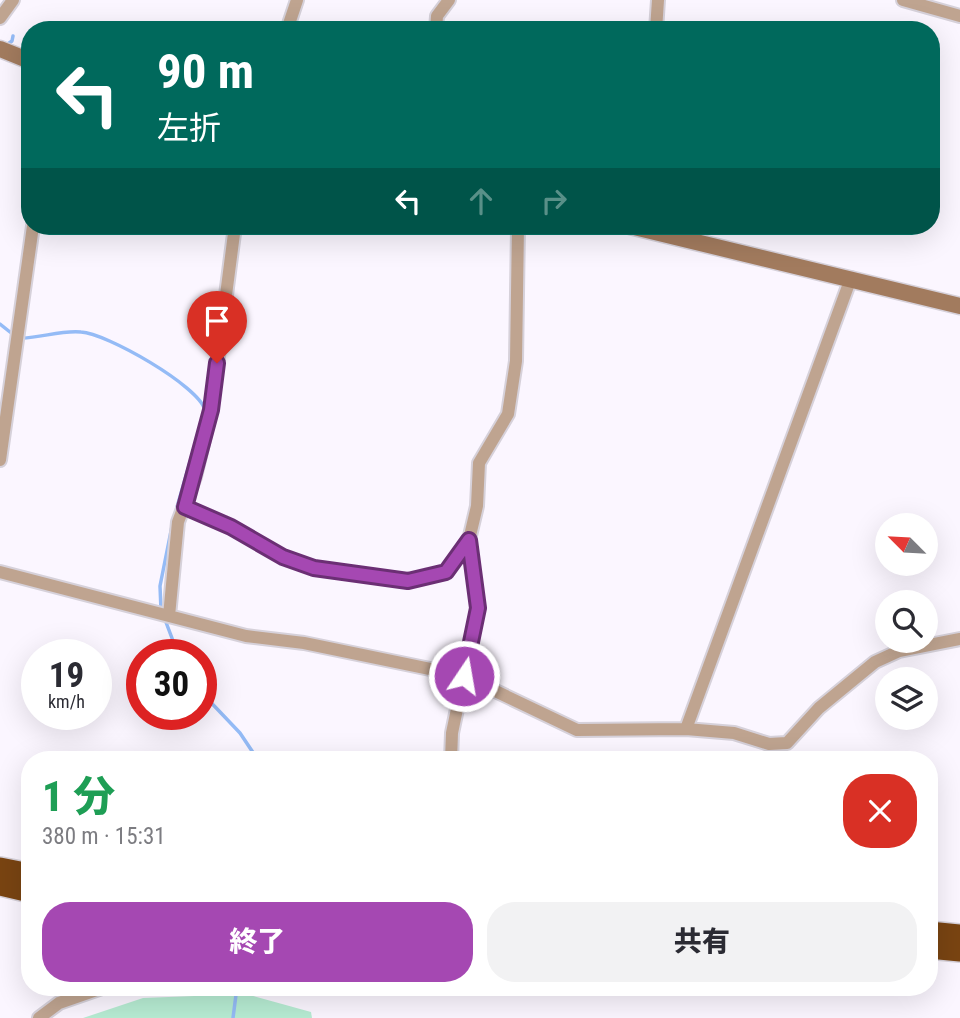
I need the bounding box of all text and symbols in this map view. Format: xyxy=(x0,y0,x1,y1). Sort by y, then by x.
text: 90 m xyxy=(157,43,254,100)
icon: left xyxy=(42,49,133,140)
text: 左折 xyxy=(157,109,221,147)
icon: left xyxy=(389,182,427,220)
icon: ahead xyxy=(462,182,500,220)
icon: right xyxy=(535,182,573,220)
pin xyxy=(187,291,247,363)
icon: arrive xyxy=(198,302,236,340)
north arrow xyxy=(875,513,938,576)
map controls xyxy=(875,513,938,730)
button: search xyxy=(875,590,938,653)
speed limit sign: 30 xyxy=(126,639,217,730)
position arrow xyxy=(427,639,501,713)
text: 19 xyxy=(49,655,84,696)
button: layers xyxy=(875,667,938,730)
text: km/h xyxy=(48,691,85,712)
text: 1 分 xyxy=(42,772,115,821)
button: close xyxy=(843,774,917,848)
text: 380 m · 15:31 xyxy=(42,823,166,850)
button: 終了 xyxy=(42,902,473,982)
button: 共有 xyxy=(487,902,917,982)

